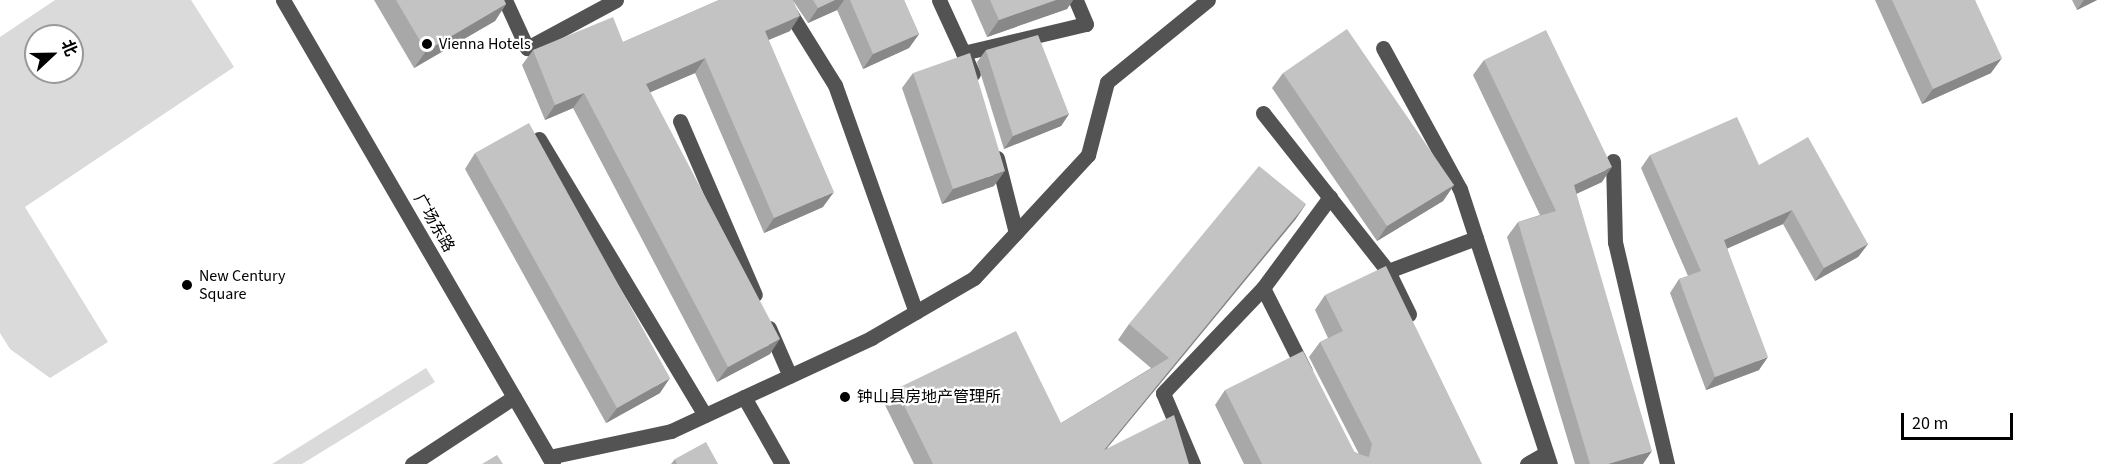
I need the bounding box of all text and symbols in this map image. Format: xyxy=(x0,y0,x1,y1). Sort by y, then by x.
north arrow xyxy=(24,24,84,84)
place label: Vienna Hotels xyxy=(439,34,531,54)
text: 北 xyxy=(56,36,82,60)
marker: Vienna Hotels xyxy=(420,37,434,51)
street label: 广场东路 xyxy=(410,190,458,256)
place label: New Century Square xyxy=(199,266,285,304)
marker: New Century Square xyxy=(180,278,194,292)
place label: 钟山县房地产管理所 xyxy=(857,387,1001,407)
marker: 钟山县房地产管理所 xyxy=(838,390,852,404)
scale bar xyxy=(1904,401,2016,439)
text: 20 m xyxy=(1912,411,1948,436)

